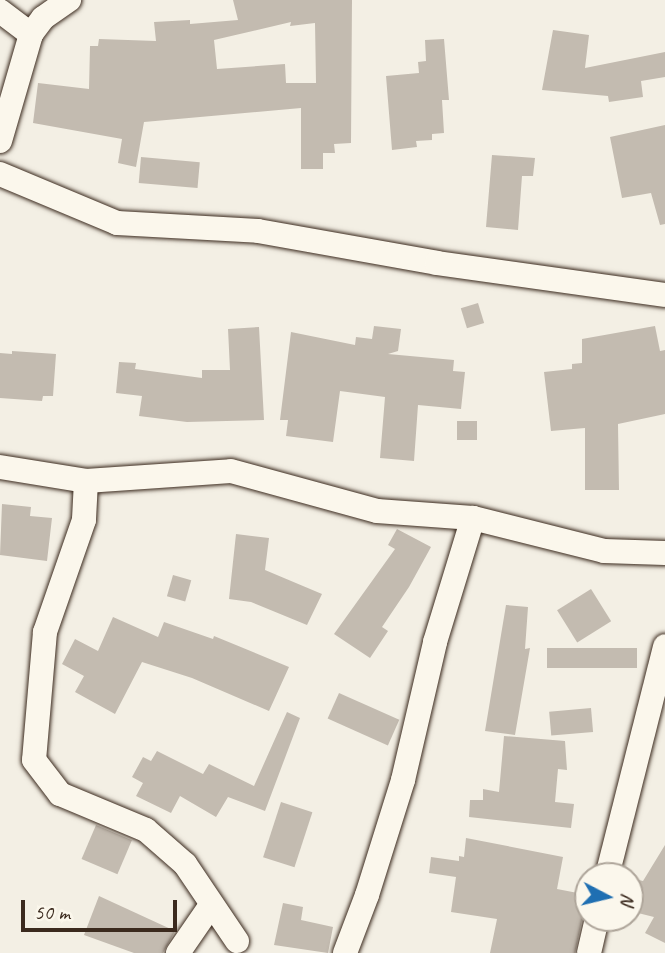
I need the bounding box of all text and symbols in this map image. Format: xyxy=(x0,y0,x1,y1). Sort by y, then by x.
north arrow xyxy=(574,862,644,932)
scale bar xyxy=(24,886,180,930)
text: N xyxy=(615,892,640,907)
text: 50 m xyxy=(34,899,70,925)

